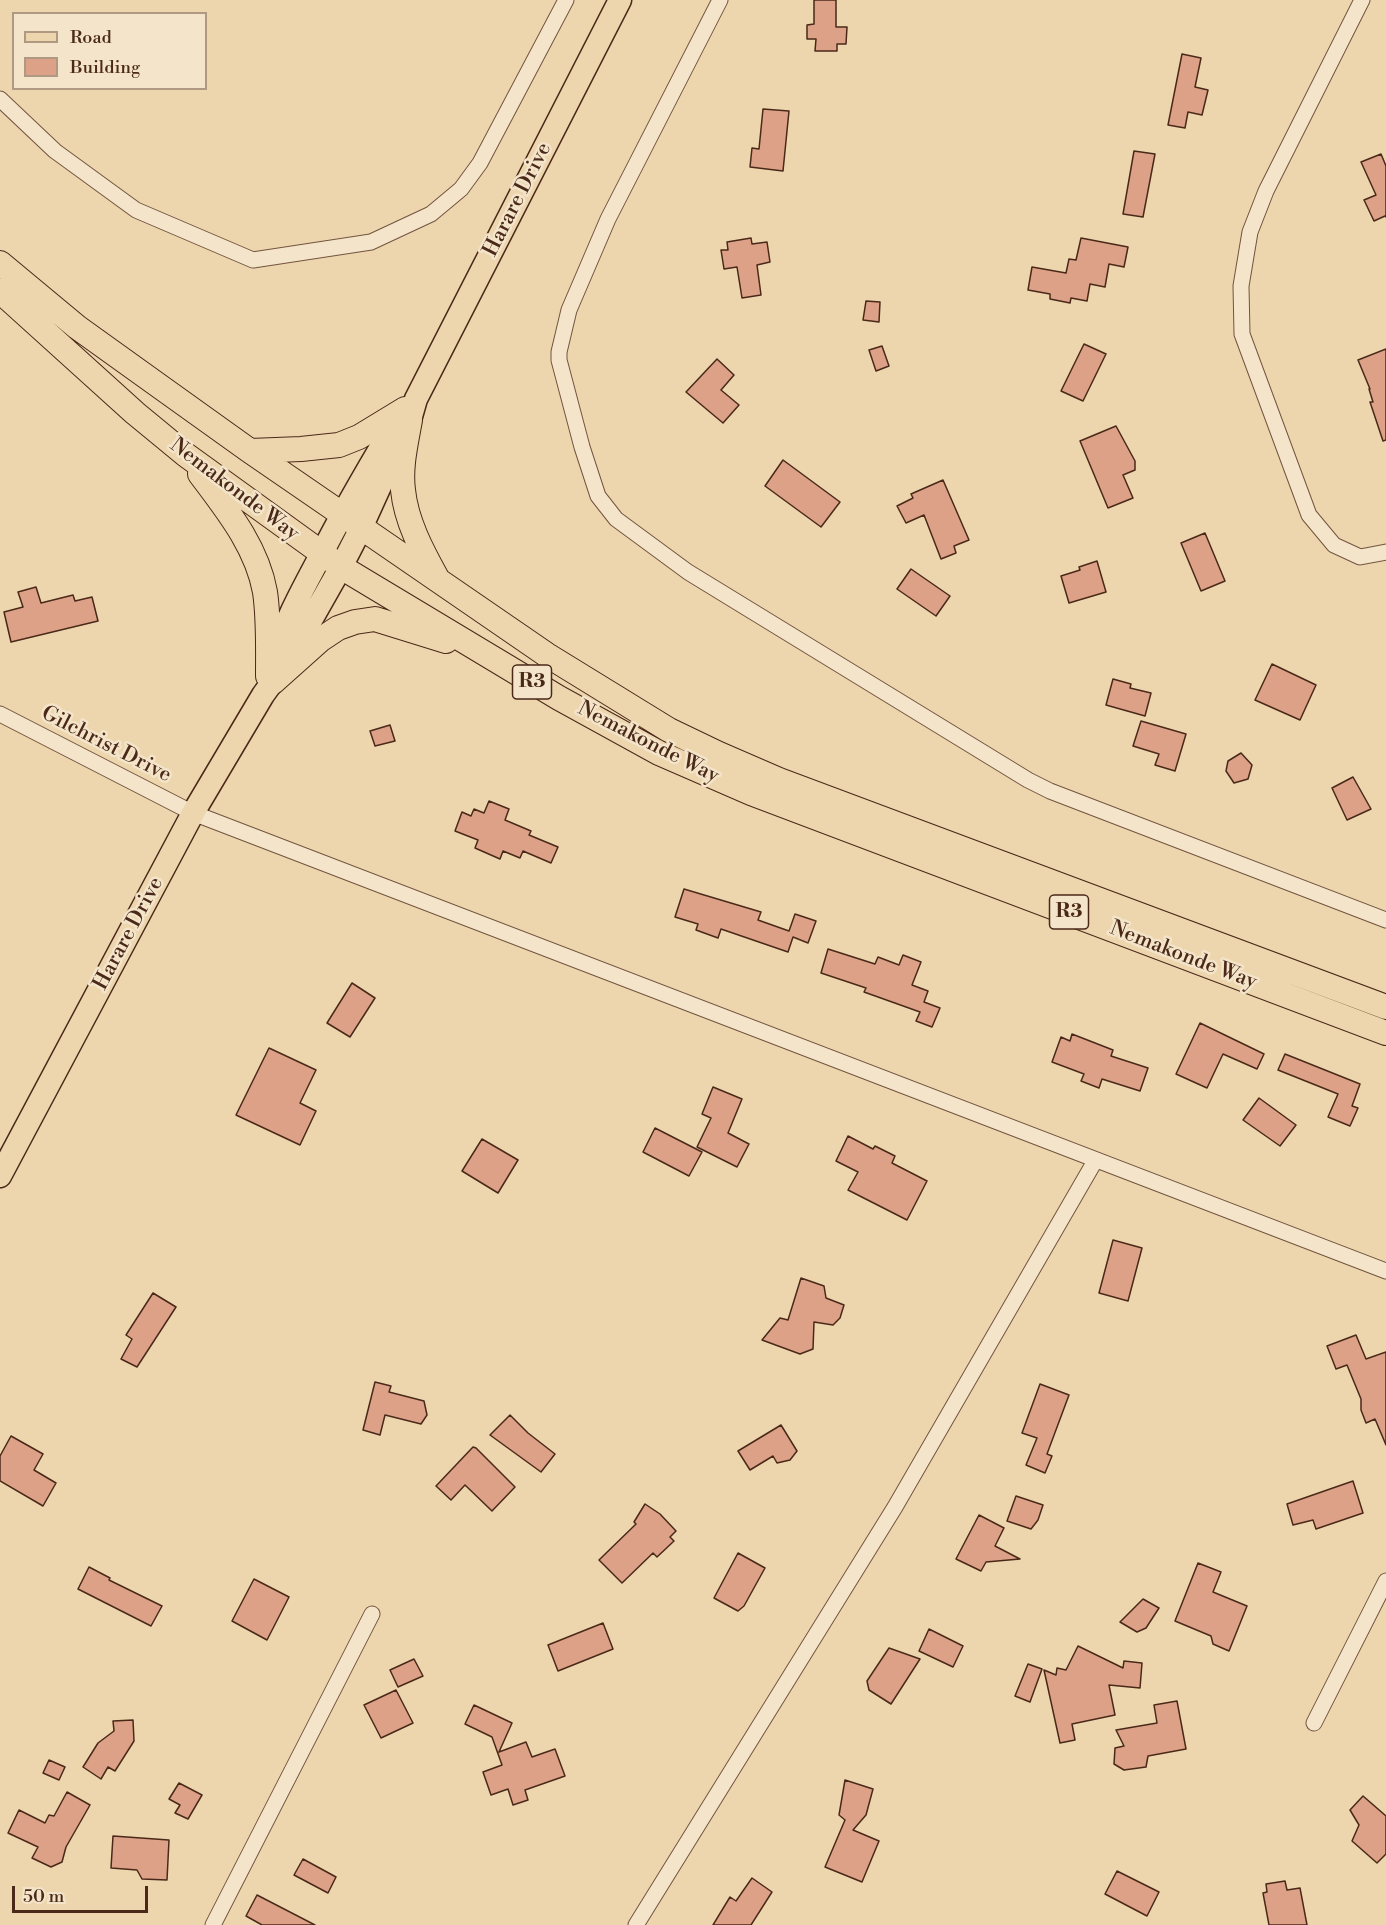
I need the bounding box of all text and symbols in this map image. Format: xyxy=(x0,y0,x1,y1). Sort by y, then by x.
legend xyxy=(12,12,207,90)
text: Road xyxy=(70,26,112,49)
text: Building xyxy=(70,56,140,79)
street label: Harare Drive xyxy=(479,139,557,261)
street label: Nemakonde Way xyxy=(164,433,304,547)
road number: R3 xyxy=(512,665,552,699)
street label: Nemakonde Way xyxy=(573,697,723,789)
street label: Gilchrist Drive xyxy=(37,701,175,789)
street label: Harare Drive xyxy=(89,873,169,995)
road number: R3 xyxy=(1050,895,1088,929)
street label: Nemakonde Way xyxy=(1106,916,1260,996)
scale bar xyxy=(15,1874,152,1912)
text: 50 m xyxy=(23,1885,64,1908)

